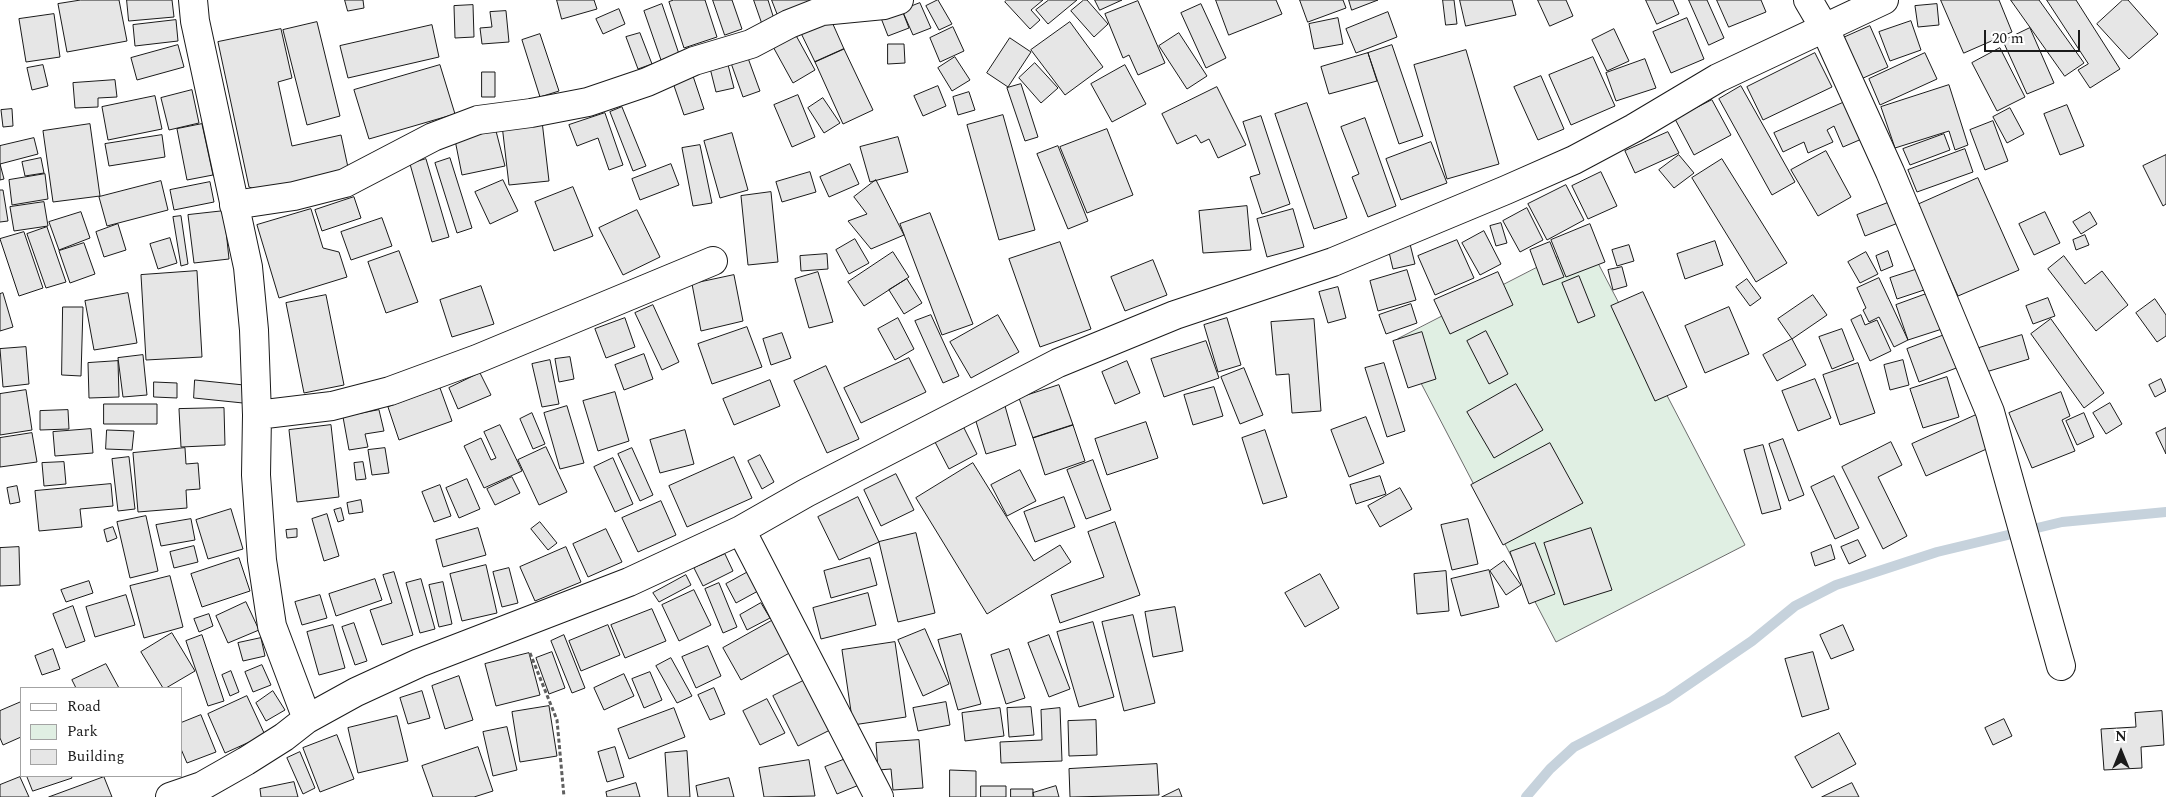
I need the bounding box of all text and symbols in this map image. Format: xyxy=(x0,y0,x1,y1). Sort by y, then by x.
scale bar xyxy=(1986,20,2082,52)
text: 20 m xyxy=(1992,27,2024,50)
legend xyxy=(20,687,182,777)
text: Road xyxy=(67,695,101,718)
text: Park xyxy=(67,720,98,743)
text: N xyxy=(2115,726,2127,747)
north arrow xyxy=(2096,727,2146,777)
text: Building xyxy=(67,745,124,768)

